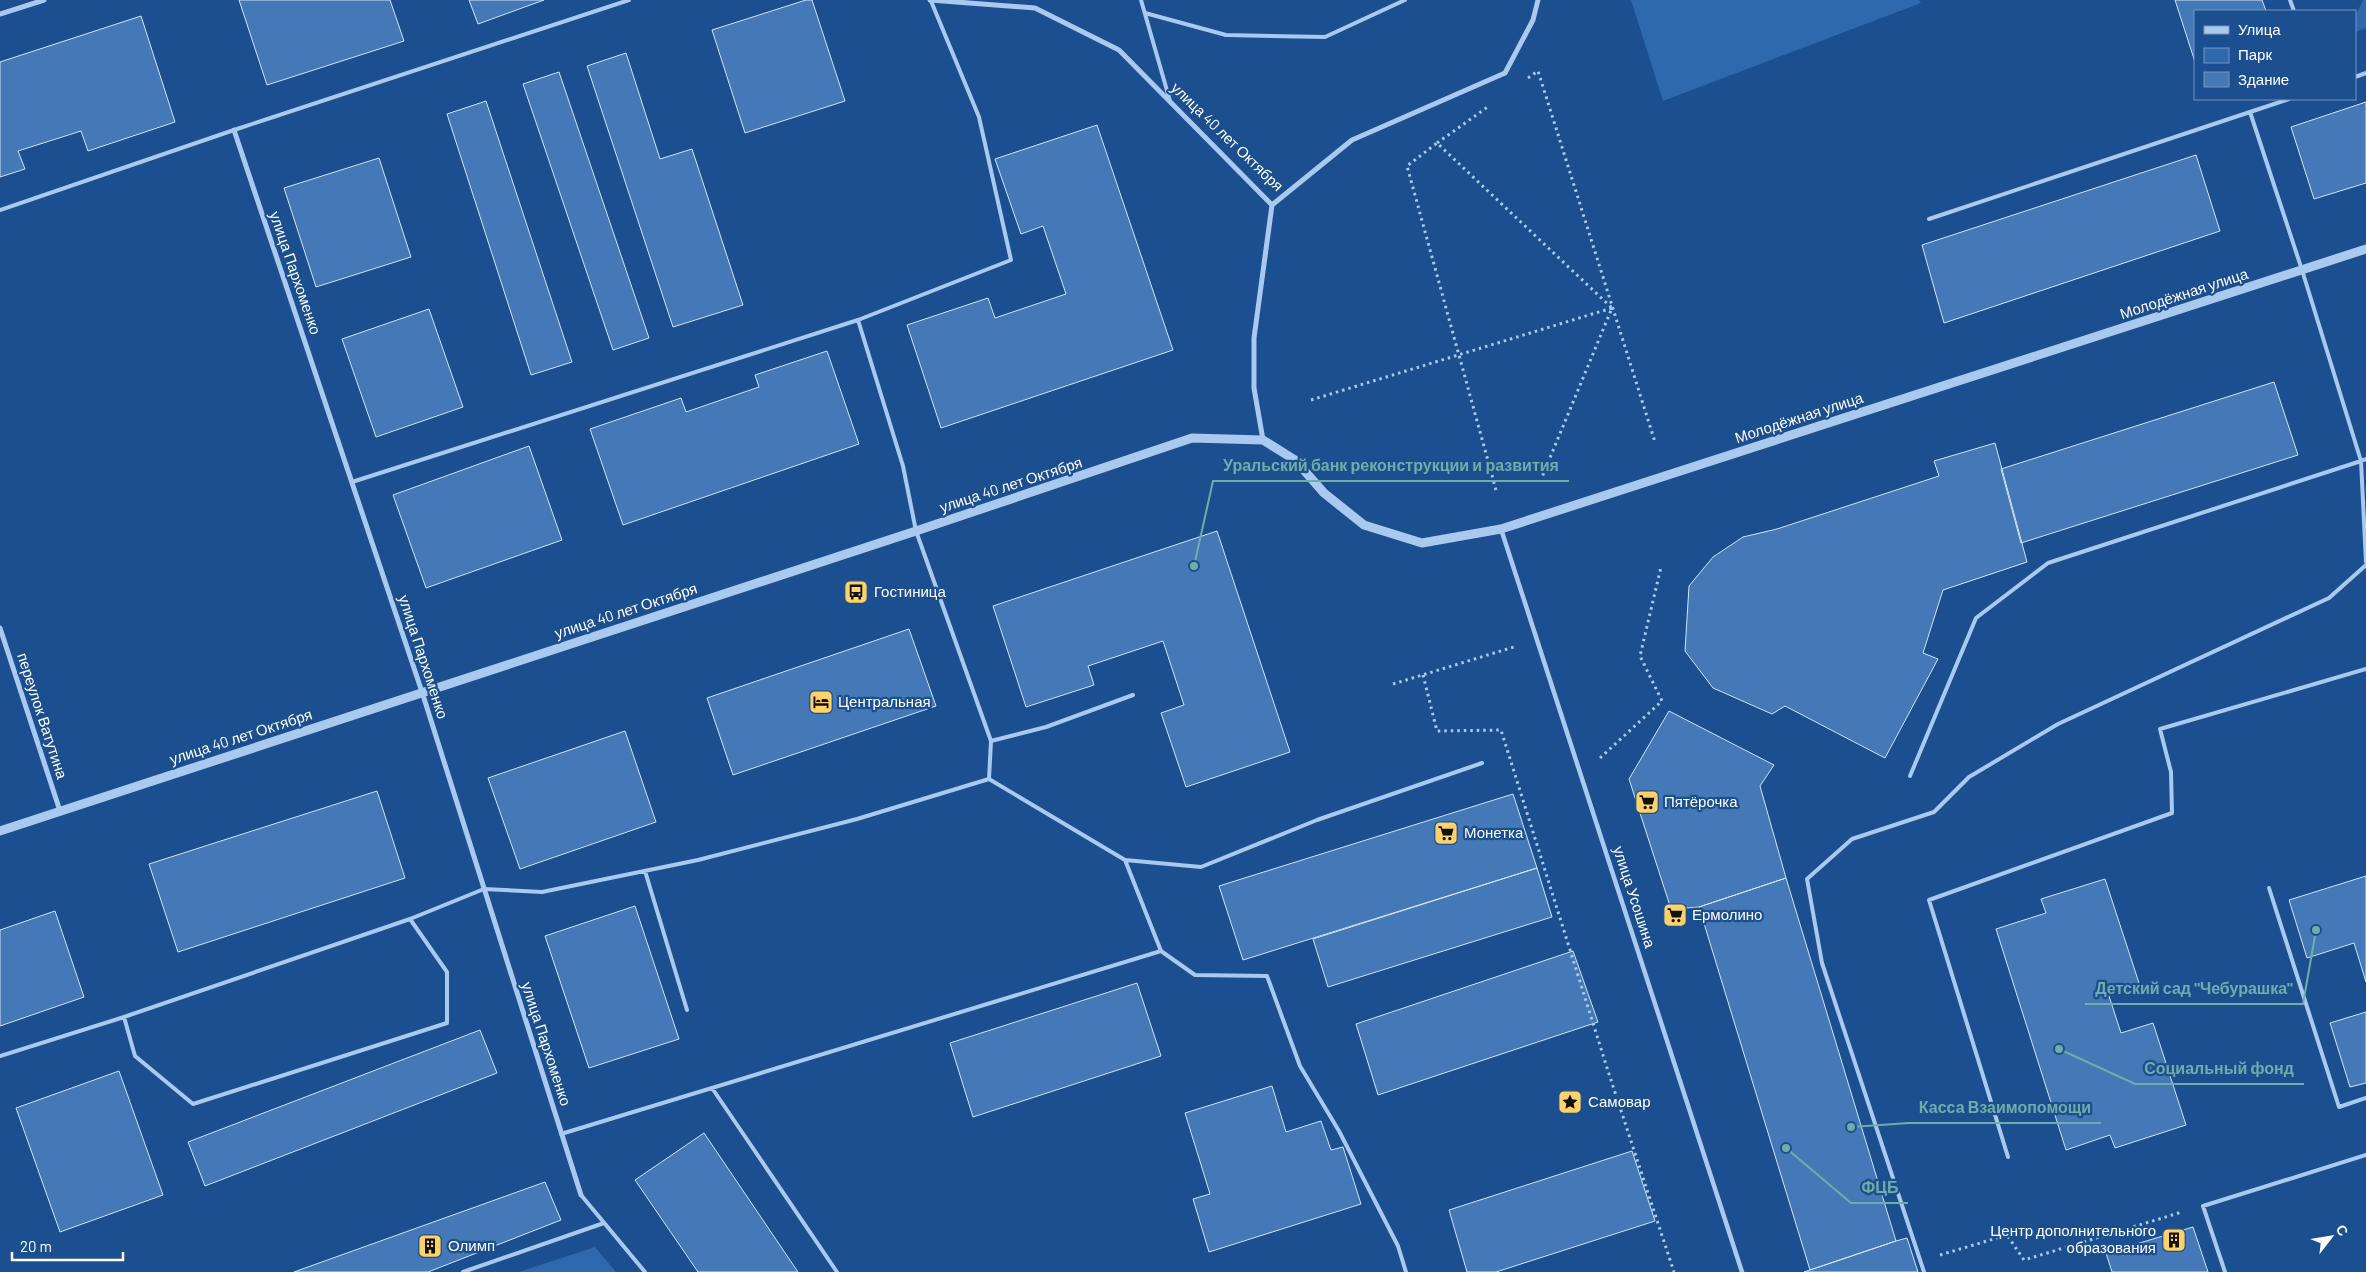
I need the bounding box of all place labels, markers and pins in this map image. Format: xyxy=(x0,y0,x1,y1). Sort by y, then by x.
callout: Уральский банк реконструкции и развития xyxy=(1213,450,1569,481)
bus stop icon: Гостиница xyxy=(843,579,869,605)
place label: Гостиница xyxy=(874,582,946,600)
hotel icon: Центральная xyxy=(808,689,834,715)
place label: Центральная xyxy=(838,692,931,710)
supermarket icon: Пятёрочка xyxy=(1634,789,1660,815)
place label: Пятёрочка xyxy=(1664,792,1738,810)
supermarket icon: Монетка xyxy=(1433,820,1459,846)
place label: Монетка xyxy=(1464,823,1524,841)
supermarket icon: Ермолино xyxy=(1662,902,1688,928)
place label: Ермолино xyxy=(1692,905,1762,923)
callout: Детский сад "Чебурашка" xyxy=(2085,973,2303,1004)
callout: Социальный фонд xyxy=(2135,1053,2304,1084)
place icon: Самовар xyxy=(1557,1089,1583,1115)
place label: Самовар xyxy=(1588,1092,1650,1110)
callout: Касса Взаимопомощи xyxy=(1909,1092,2101,1123)
callout: ФЦБ xyxy=(1851,1172,1908,1203)
place label: Центр дополнительного образования xyxy=(1990,1221,2156,1256)
building icon: Центр дополнительного образования xyxy=(2161,1227,2187,1253)
building icon: Олимп xyxy=(417,1233,443,1259)
place label: Олимп xyxy=(448,1236,495,1254)

